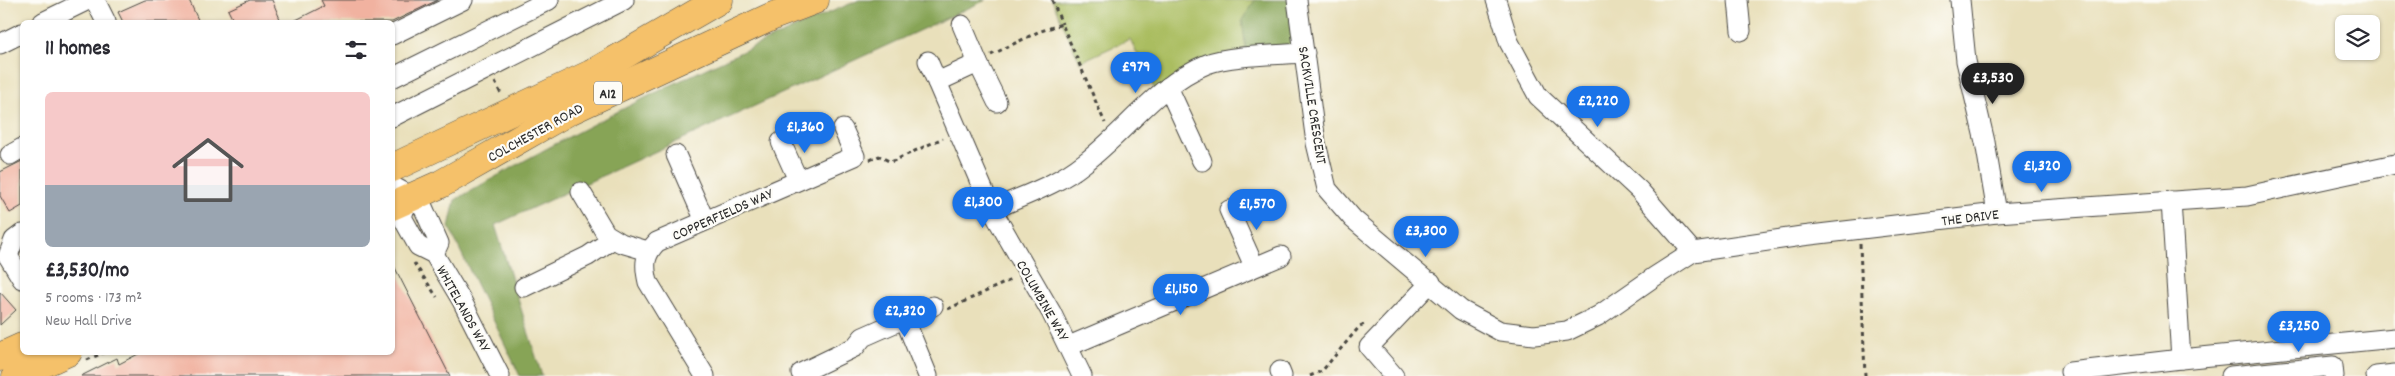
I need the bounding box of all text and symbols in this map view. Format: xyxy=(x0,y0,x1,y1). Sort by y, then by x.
map controls xyxy=(2335,15,2380,60)
button: layers xyxy=(2335,15,2380,60)
text: 11 homes xyxy=(45,35,110,65)
icon: filters xyxy=(342,36,370,64)
street label: SACKVILLE CRESCENT xyxy=(1291,45,1331,166)
pin: £979 xyxy=(1106,52,1166,94)
text: £979 xyxy=(1122,56,1150,79)
pin: £3,530 xyxy=(1952,62,2034,105)
text: £3,530 xyxy=(1972,67,2014,90)
road number: A12 xyxy=(594,82,622,105)
pin: £2,220 xyxy=(1557,86,1639,128)
text: £2,220 xyxy=(1578,90,1618,113)
street label: COLCHESTER ROAD xyxy=(484,98,588,169)
pin: £1,360 xyxy=(764,112,846,154)
text: £1,360 xyxy=(786,116,824,139)
icon: home xyxy=(163,125,253,215)
pin: £1,320 xyxy=(2001,150,2083,193)
text: £1,320 xyxy=(2023,155,2061,178)
street label: COPPERFIELDS WAY xyxy=(669,184,777,248)
pin: £1,300 xyxy=(942,186,1024,229)
pin: £1,570 xyxy=(1216,188,1298,231)
text: £1,300 xyxy=(963,191,1003,214)
text: £1,570 xyxy=(1239,193,1275,216)
street label: THE DRIVE xyxy=(1940,205,2000,233)
pin: £3,300 xyxy=(1385,216,1467,258)
text: £3,300 xyxy=(1405,220,1447,243)
text: £3,530/mo xyxy=(45,257,129,287)
street label: COLUMBINE WAY xyxy=(1009,257,1074,346)
street label: WHITELANDS WAY xyxy=(429,262,495,357)
pin: £1,150 xyxy=(1140,274,1222,316)
text: £1,150 xyxy=(1164,278,1198,301)
text: 5 rooms · 173 m² xyxy=(45,287,142,310)
pin: £2,320 xyxy=(864,296,946,338)
text: £2,320 xyxy=(885,300,925,323)
text: New Hall Drive xyxy=(45,310,132,333)
pin: £3,250 xyxy=(2258,310,2340,353)
text: £3,250 xyxy=(2278,315,2320,338)

